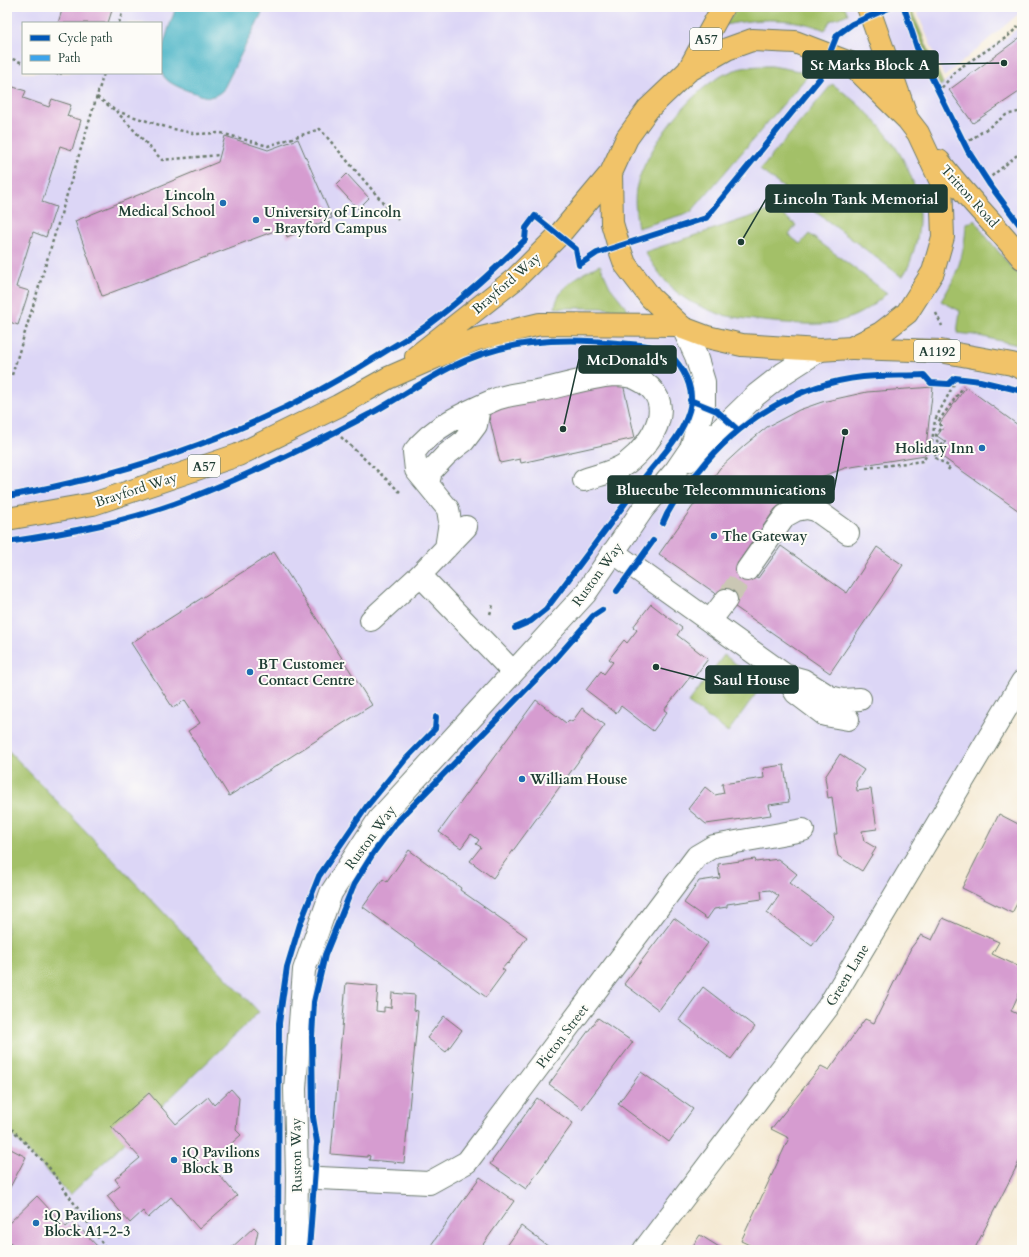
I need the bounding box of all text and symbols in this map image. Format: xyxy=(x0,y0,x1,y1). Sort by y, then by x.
legend xyxy=(22,22,162,74)
road number: A57 xyxy=(690,28,722,50)
text: Cycle path xyxy=(58,30,113,46)
text: Path xyxy=(58,50,81,66)
callout: St Marks Block A xyxy=(803,51,938,78)
text: St Marks Block A xyxy=(810,55,930,75)
street label: Tritton Road xyxy=(936,161,1003,232)
callout: Lincoln Tank Memorial xyxy=(766,185,947,212)
place label: Lincoln Medical School xyxy=(118,186,215,221)
text: Lincoln Tank Memorial xyxy=(774,189,939,209)
marker: Lincoln Medical School xyxy=(218,198,228,208)
place label: University of Lincoln - Brayford Campus xyxy=(264,203,401,238)
marker: University of Lincoln - Brayford Campus xyxy=(251,215,261,225)
street label: Brayford Way xyxy=(468,248,545,318)
road number: A1192 xyxy=(914,340,960,362)
callout: McDonald's xyxy=(579,346,676,373)
text: McDonald's xyxy=(586,350,668,370)
place label: Holiday Inn xyxy=(895,439,974,458)
marker: Holiday Inn xyxy=(977,443,987,453)
road number: A57 xyxy=(188,455,220,477)
street label: Brayford Way xyxy=(93,467,180,512)
callout: Bluecube Telecommunications xyxy=(608,476,834,503)
text: Bluecube Telecommunications xyxy=(616,480,826,500)
place label: The Gateway xyxy=(722,527,807,546)
marker: The Gateway xyxy=(709,531,719,541)
street label: Ruston Way xyxy=(568,538,627,610)
place label: BT Customer Contact Centre xyxy=(258,655,355,690)
callout: Saul House xyxy=(706,666,798,693)
marker: BT Customer Contact Centre xyxy=(245,667,255,677)
text: Saul House xyxy=(714,670,790,690)
place label: William House xyxy=(529,770,627,789)
marker: William House xyxy=(517,774,527,784)
street label: Ruston Way xyxy=(341,801,400,873)
street label: Green Lane xyxy=(821,941,873,1010)
street label: Picton Street xyxy=(532,1000,593,1072)
street label: Ruston Way xyxy=(286,1117,307,1192)
place label: iQ Pavilions Block B xyxy=(182,1143,260,1178)
marker: iQ Pavilions Block B xyxy=(169,1155,179,1165)
place label: iQ Pavilions Block A1-2-3 xyxy=(44,1206,130,1241)
marker: iQ Pavilions Block A1-2-3 xyxy=(31,1218,41,1228)

